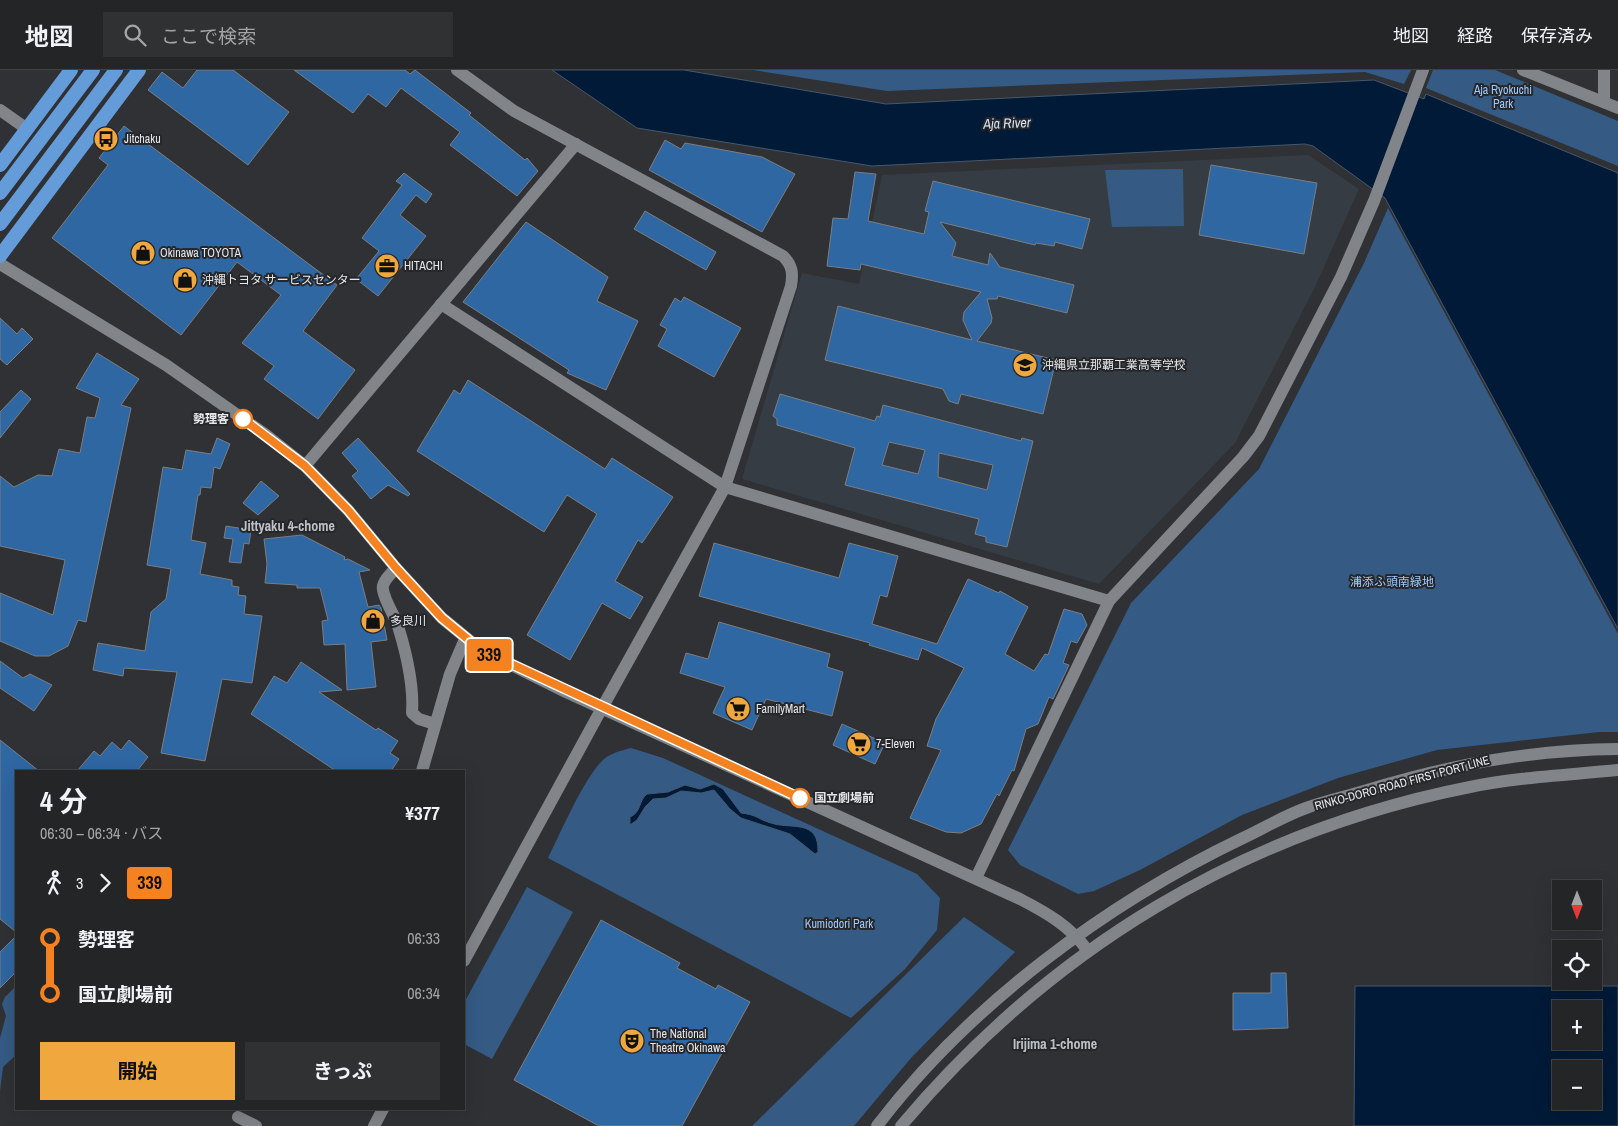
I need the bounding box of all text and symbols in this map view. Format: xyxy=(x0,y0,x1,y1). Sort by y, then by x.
search box xyxy=(103,12,453,57)
text: 地図 xyxy=(25,20,73,52)
icon: search xyxy=(121,21,149,49)
text: ここで検索 xyxy=(161,23,256,49)
text: 地図 xyxy=(1393,23,1429,48)
text: 経路 xyxy=(1457,23,1493,48)
text: 保存済み xyxy=(1521,23,1593,48)
park label: Aja Ryokuchi Park xyxy=(1473,82,1532,112)
water label: Aja River xyxy=(982,113,1032,133)
bus stop icon: Jitchaku xyxy=(93,126,119,152)
place label: Jitchaku xyxy=(124,131,161,147)
shop icon: Okinawa TOYOTA xyxy=(130,240,156,266)
place label: Okinawa TOYOTA xyxy=(160,245,241,261)
office icon: HITACHI xyxy=(374,253,400,279)
place label: HITACHI xyxy=(404,258,443,274)
shop icon: 沖縄トヨタ サービスセンター xyxy=(172,267,198,293)
place label: 沖縄トヨタ サービスセンター xyxy=(202,272,361,288)
school or university icon: 沖縄県立那覇工業高等学校 xyxy=(1012,352,1038,378)
place label: 沖縄県立那覇工業高等学校 xyxy=(1042,357,1186,373)
marker: 勢理客 xyxy=(233,409,253,429)
place label: 勢理客 xyxy=(193,411,229,427)
district label: Jittyaku 4-chome xyxy=(241,517,335,535)
park label: 浦添ふ頭南緑地 xyxy=(1350,574,1434,590)
shop icon: 多良川 xyxy=(360,608,386,634)
place label: 多良川 xyxy=(390,613,426,629)
line badge: 339 xyxy=(460,639,518,671)
text: 339 xyxy=(477,642,501,667)
supermarket icon: FamilyMart xyxy=(725,696,751,722)
place label: FamilyMart xyxy=(756,701,805,717)
supermarket icon: 7-Eleven xyxy=(846,731,872,757)
place label: 7-Eleven xyxy=(876,736,915,752)
street label: RINKO-DORO ROAD FIRST PORT LINE xyxy=(1313,752,1491,814)
text: 4 分 xyxy=(40,782,87,820)
marker: 国立劇場前 xyxy=(790,788,810,808)
place label: 国立劇場前 xyxy=(814,790,874,806)
text: ¥377 xyxy=(405,800,440,826)
text: 06:30 – 06:34 · バス xyxy=(40,822,163,844)
icon: walk xyxy=(40,869,68,897)
icon: forward xyxy=(91,869,119,897)
text: 339 xyxy=(137,870,162,895)
text: 3 xyxy=(76,872,83,894)
north arrow xyxy=(1552,880,1602,930)
map controls xyxy=(1552,880,1602,1110)
park label: Kumiodori Park xyxy=(805,916,873,932)
text: 勢理客 xyxy=(78,926,135,952)
text: 06:33 xyxy=(407,927,440,949)
button: locate xyxy=(1552,940,1602,990)
text: 国立劇場前 xyxy=(78,981,173,1007)
text: 06:34 xyxy=(407,982,440,1004)
button: + xyxy=(1552,1000,1602,1050)
place label: The National Theatre Okinawa xyxy=(650,1026,726,1056)
theatre icon: The National Theatre Okinawa xyxy=(619,1028,645,1054)
district label: Irijima 1-chome xyxy=(1013,1035,1097,1053)
button: 開始 xyxy=(40,1042,235,1100)
button: きっぷ xyxy=(245,1042,440,1100)
button: − xyxy=(1552,1060,1602,1110)

